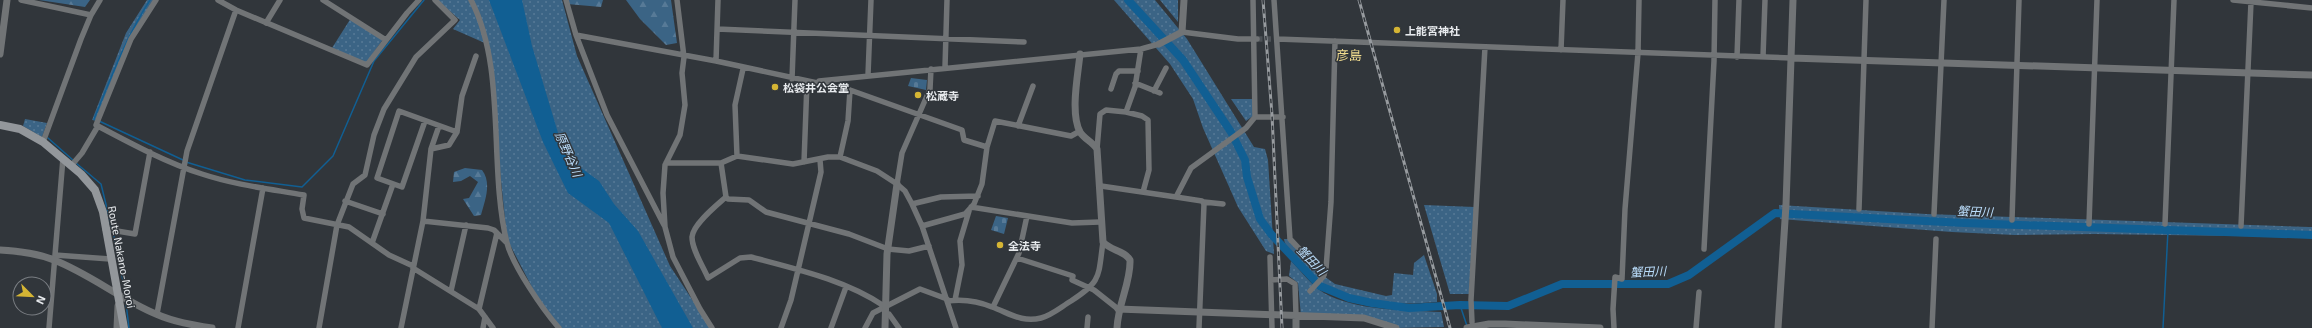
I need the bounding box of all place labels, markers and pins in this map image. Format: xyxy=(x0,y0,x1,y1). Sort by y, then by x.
place label: 上能宮神社 xyxy=(1405,24,1460,37)
marker: 上能宮神社 xyxy=(1392,25,1402,35)
place label: 松袋井公会堂 xyxy=(783,81,849,94)
marker: 松袋井公会堂 xyxy=(770,82,780,92)
place label: 松蔵寺 xyxy=(926,89,959,102)
marker: 松蔵寺 xyxy=(913,90,923,100)
place label: 全法寺 xyxy=(1008,239,1041,252)
marker: 全法寺 xyxy=(995,240,1005,250)

